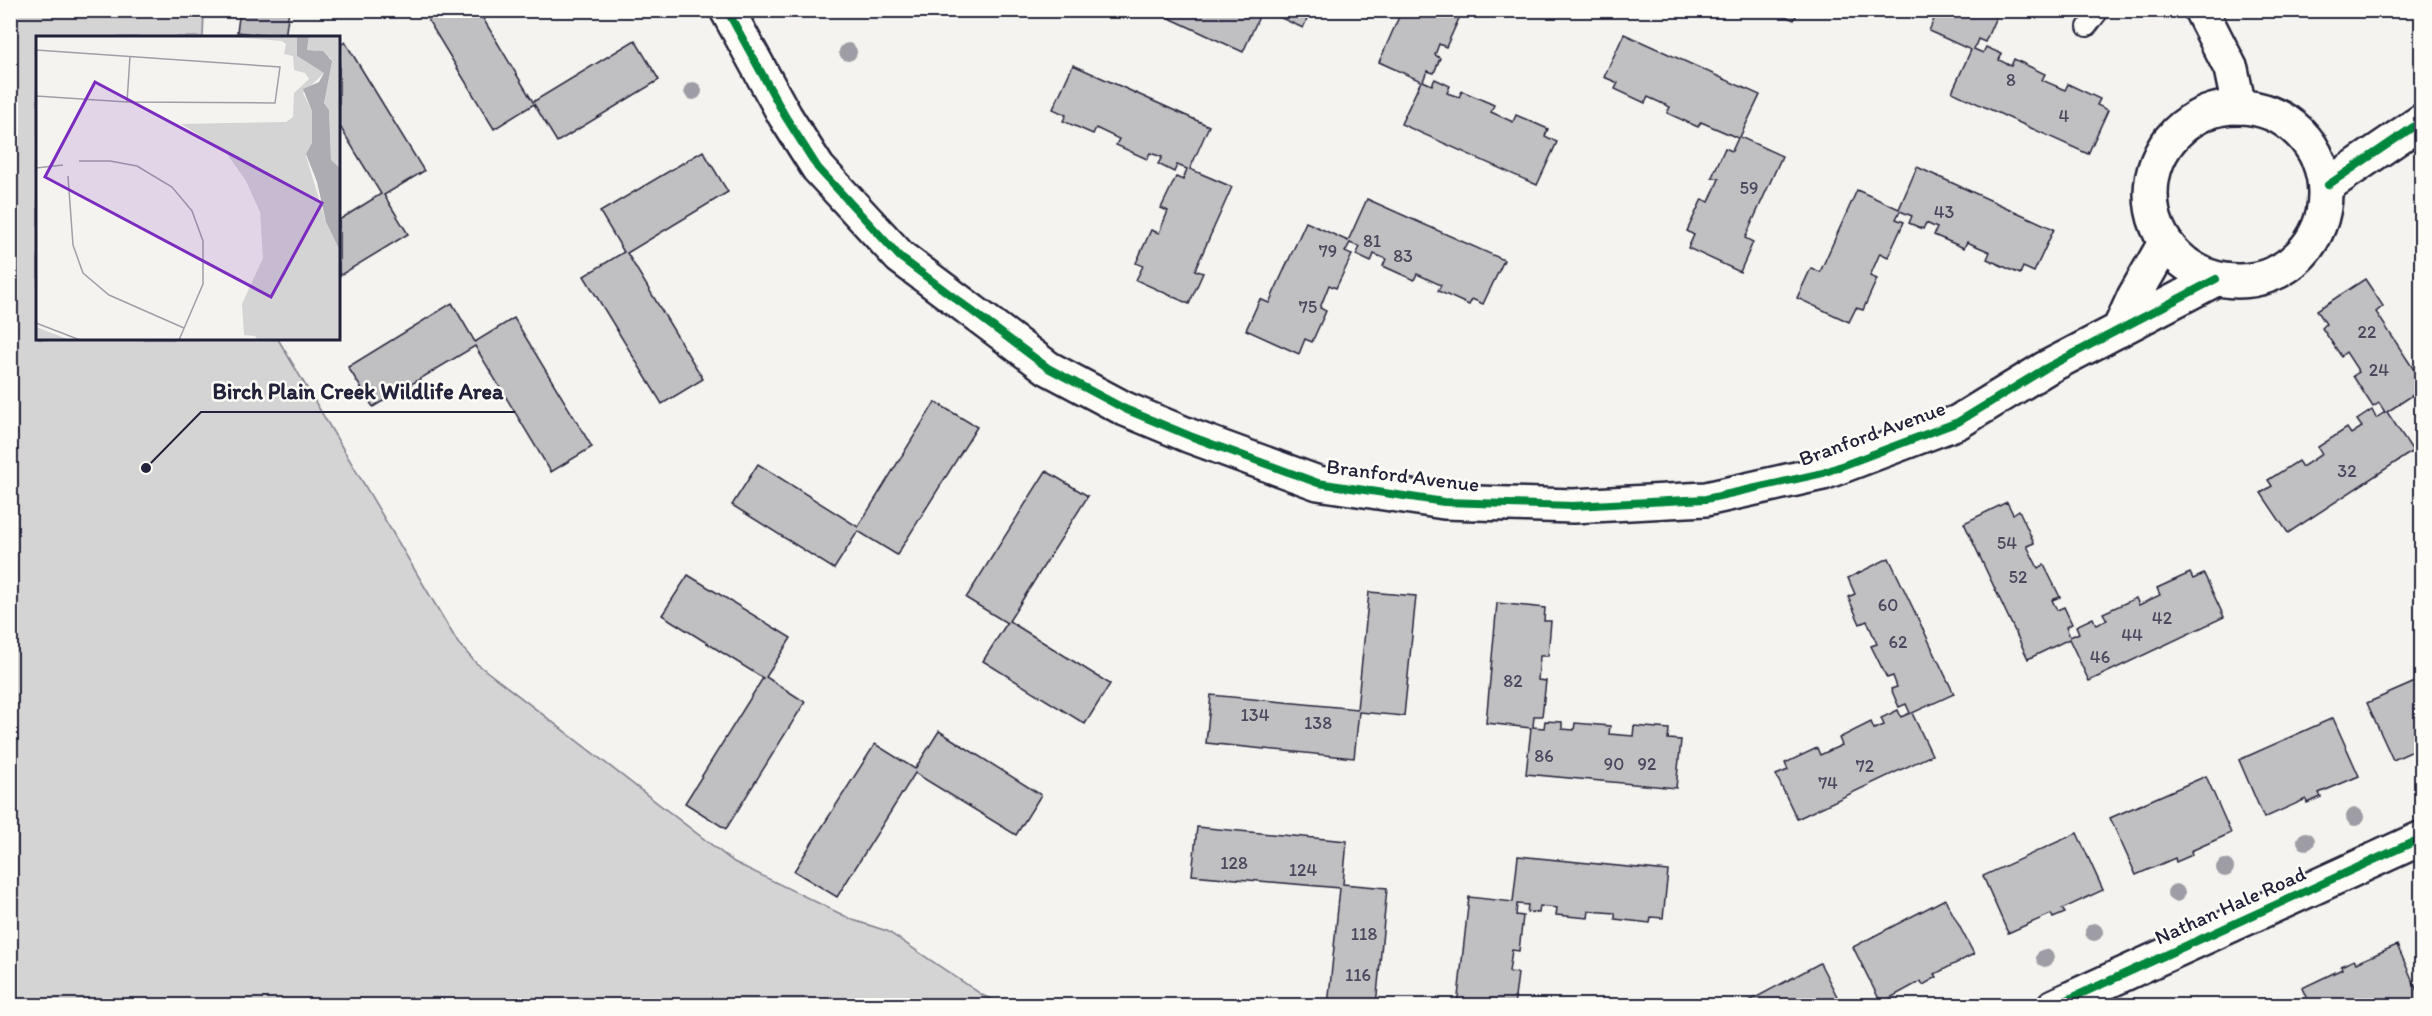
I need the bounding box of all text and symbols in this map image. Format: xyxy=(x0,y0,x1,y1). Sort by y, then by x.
inset map xyxy=(36,36,340,340)
house number: 8 xyxy=(2006,69,2016,91)
house number: 4 xyxy=(2059,105,2070,127)
house number: 59 xyxy=(1740,177,1758,199)
house number: 43 xyxy=(1934,201,1954,223)
house number: 81 xyxy=(1363,230,1381,252)
house number: 79 xyxy=(1319,240,1337,262)
house number: 83 xyxy=(1393,245,1413,267)
house number: 75 xyxy=(1299,296,1317,318)
house number: 22 xyxy=(2358,321,2377,343)
house number: 24 xyxy=(2369,359,2389,381)
callout: Birch Plain Creek Wildlife Area xyxy=(201,372,515,412)
text: Birch Plain Creek Wildlife Area xyxy=(213,378,504,405)
street label: Branford Avenue xyxy=(1796,395,1949,471)
street label: Branford Avenue xyxy=(1325,453,1481,497)
house number: 32 xyxy=(2337,460,2357,482)
house number: 54 xyxy=(1997,532,2017,554)
house number: 52 xyxy=(2009,566,2028,588)
house number: 60 xyxy=(1878,594,1898,616)
house number: 42 xyxy=(2152,607,2173,629)
house number: 44 xyxy=(2121,624,2143,646)
house number: 62 xyxy=(1889,631,1908,653)
house number: 46 xyxy=(2090,646,2110,668)
house number: 82 xyxy=(1503,670,1523,692)
house number: 134 xyxy=(1241,704,1270,726)
house number: 138 xyxy=(1304,712,1332,734)
house number: 86 xyxy=(1534,745,1554,767)
house number: 90 xyxy=(1604,753,1624,775)
house number: 92 xyxy=(1638,753,1657,775)
house number: 72 xyxy=(1856,755,1875,777)
house number: 74 xyxy=(1818,772,1838,794)
house number: 128 xyxy=(1220,852,1248,874)
house number: 124 xyxy=(1289,859,1317,881)
street label: Nathan Hale Road xyxy=(2151,861,2309,949)
house number: 118 xyxy=(1351,923,1377,945)
house number: 116 xyxy=(1345,964,1371,986)

